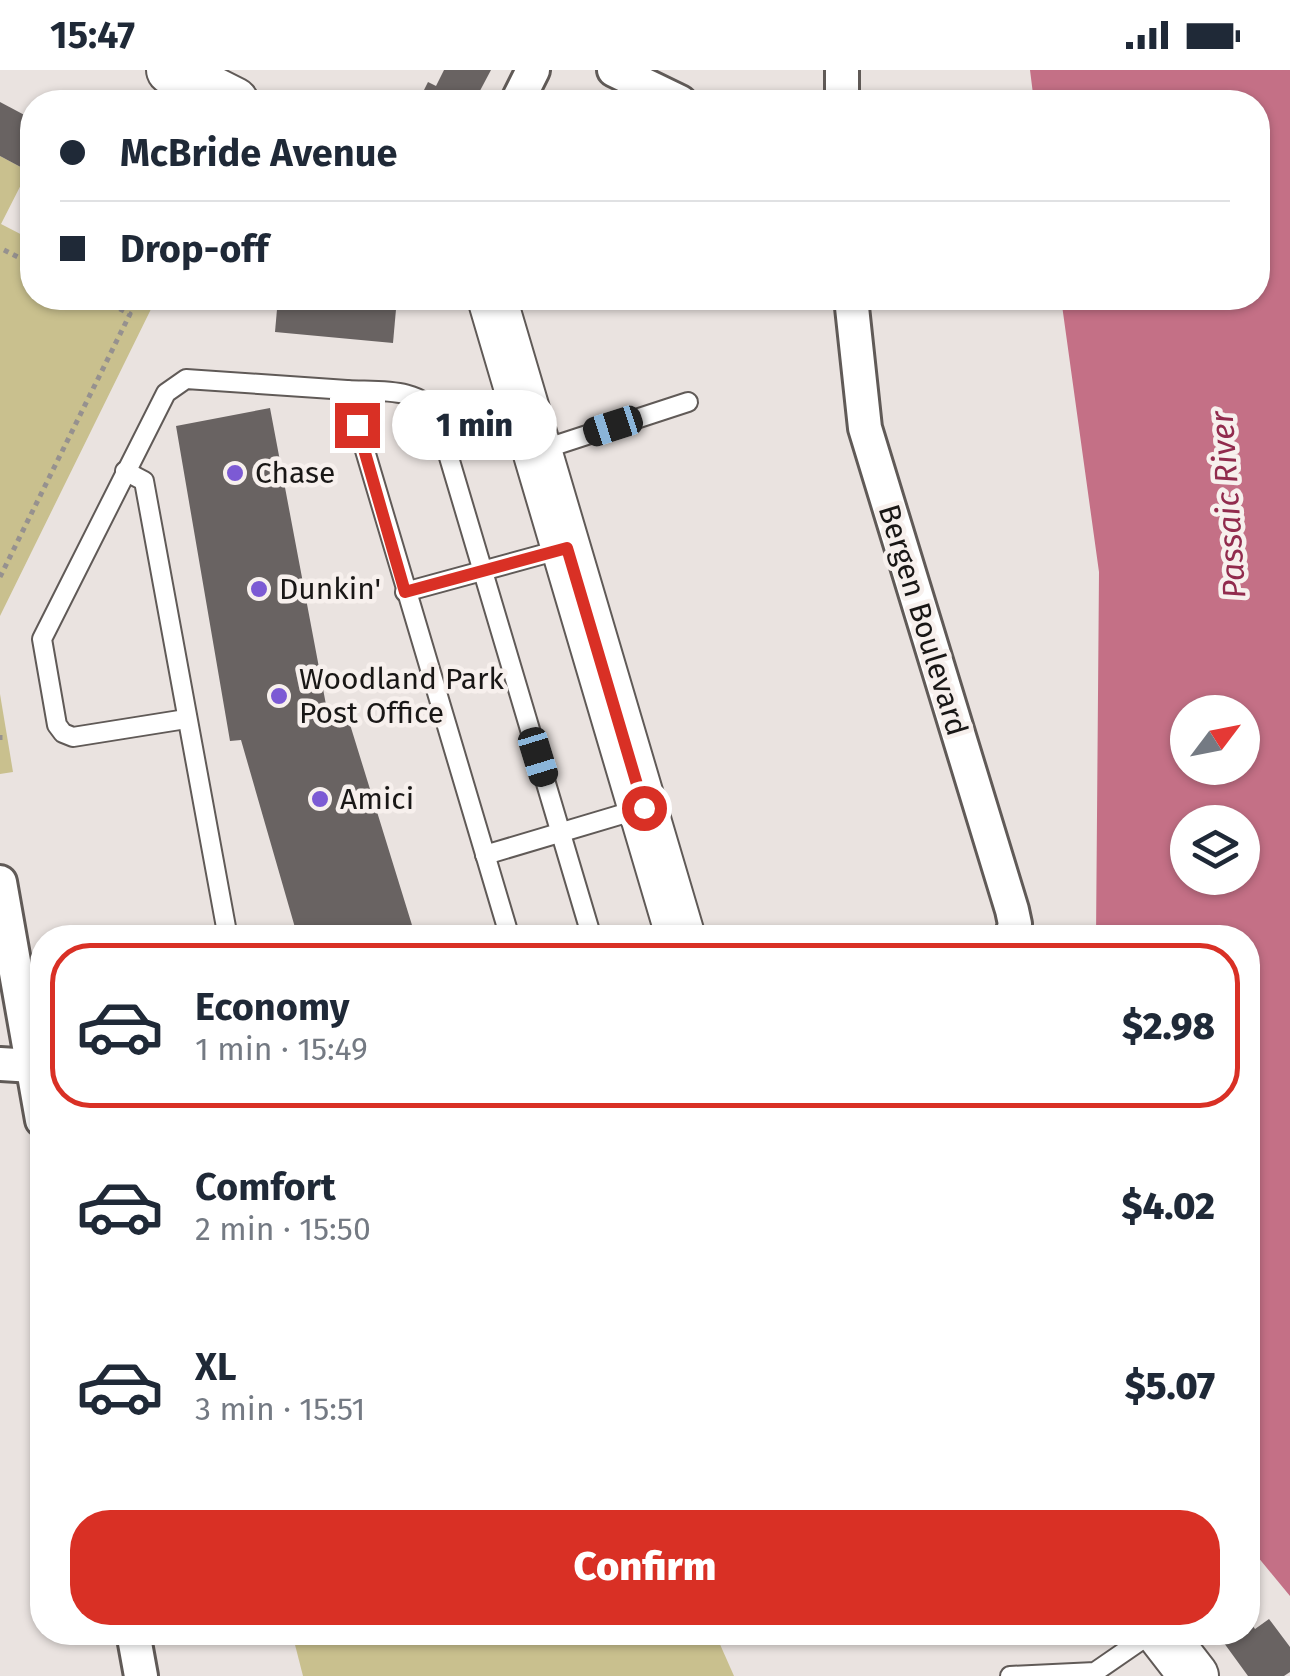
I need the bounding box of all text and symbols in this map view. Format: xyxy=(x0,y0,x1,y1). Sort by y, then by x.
text: 15:47 xyxy=(50,12,135,58)
text: McBride Avenue xyxy=(120,130,397,176)
text: Drop-off xyxy=(120,226,268,272)
callout: 1 min xyxy=(392,390,557,460)
car xyxy=(580,402,646,450)
route end xyxy=(335,403,380,448)
text: 1 min xyxy=(436,406,513,444)
water label: Passaic River xyxy=(1202,408,1253,600)
place label: Chase xyxy=(255,455,335,491)
marker: Chase xyxy=(224,462,246,484)
street label: Bergen Boulevard xyxy=(871,500,975,740)
place label: Dunkin' xyxy=(279,571,381,607)
marker: Dunkin' xyxy=(248,578,270,600)
place label: Woodland Park Post Office xyxy=(299,661,505,731)
marker: Woodland Park Post Office xyxy=(268,685,290,707)
north arrow xyxy=(1170,695,1260,785)
map controls xyxy=(1170,695,1260,895)
car xyxy=(515,724,561,790)
place label: Amici xyxy=(340,781,414,817)
route start xyxy=(622,786,667,831)
marker: Amici xyxy=(309,788,331,810)
button: layers xyxy=(1170,805,1260,895)
icon: car xyxy=(75,981,165,1071)
text: Economy xyxy=(195,984,350,1030)
text: $2.98 xyxy=(1122,1003,1215,1049)
text: 1 min · 15:49 xyxy=(195,1030,368,1068)
icon: car xyxy=(75,1161,165,1251)
text: Comfort xyxy=(195,1164,336,1210)
text: $4.02 xyxy=(1121,1183,1215,1229)
text: 2 min · 15:50 xyxy=(195,1210,371,1248)
icon: car xyxy=(75,1341,165,1431)
text: XL xyxy=(195,1344,237,1390)
text: $5.07 xyxy=(1125,1363,1215,1409)
text: 3 min · 15:51 xyxy=(195,1390,365,1428)
button: Confirm xyxy=(70,1510,1220,1625)

